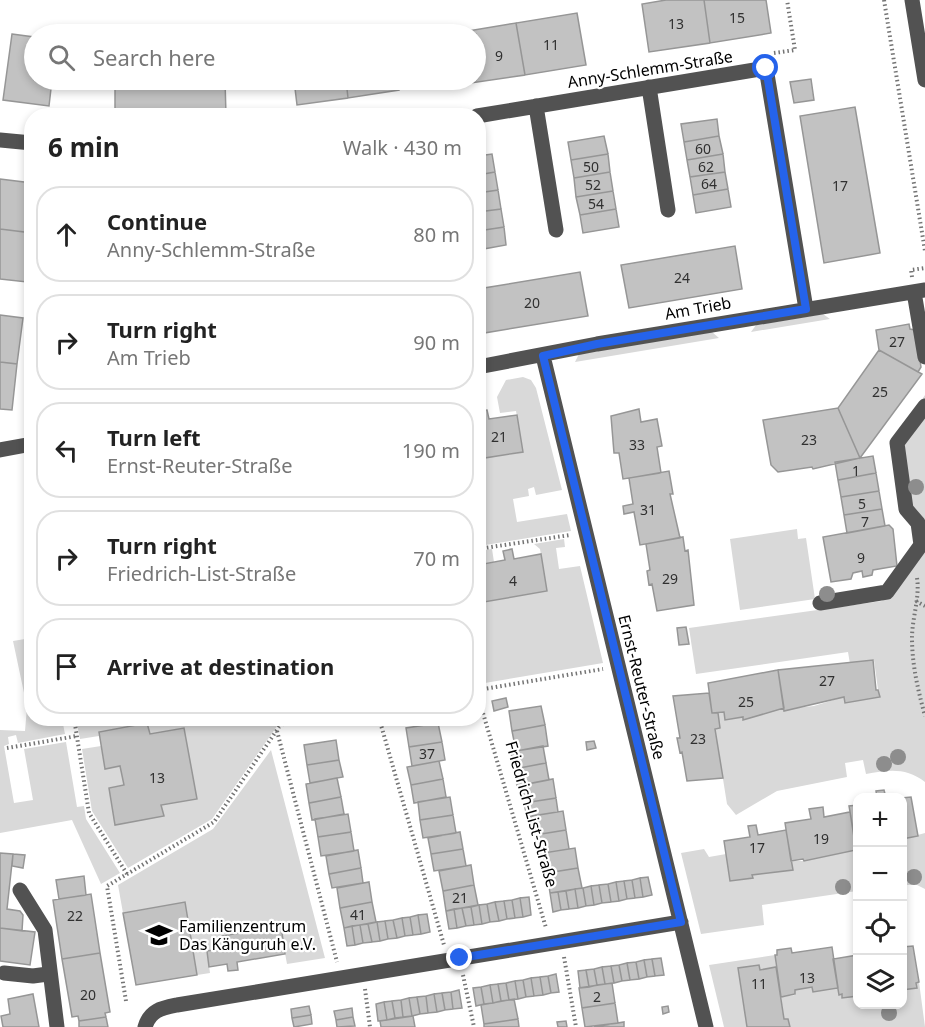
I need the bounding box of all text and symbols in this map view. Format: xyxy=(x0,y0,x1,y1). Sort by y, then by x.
house number: 15 xyxy=(729,8,745,27)
house number: 13 xyxy=(668,14,684,33)
search box xyxy=(24,24,486,90)
house number: 11 xyxy=(543,35,559,54)
icon: search xyxy=(45,41,78,74)
text: Search here xyxy=(93,42,215,72)
street label: Anny-Schlemm-Straße xyxy=(566,45,734,93)
house number: 9 xyxy=(495,46,503,65)
route start xyxy=(752,54,778,80)
text: 6 min xyxy=(48,129,120,165)
text: Walk · 430 m xyxy=(343,134,462,161)
house number: 60 xyxy=(695,139,711,158)
house number: 50 xyxy=(583,157,599,176)
house number: 62 xyxy=(698,157,714,176)
house number: 64 xyxy=(701,174,717,193)
house number: 52 xyxy=(585,175,601,194)
house number: 17 xyxy=(832,176,848,195)
house number: 54 xyxy=(588,194,604,213)
text: Continue xyxy=(107,206,207,236)
icon: ahead xyxy=(50,218,83,251)
text: 80 m xyxy=(413,221,460,248)
text: Anny-Schlemm-Straße xyxy=(107,236,316,263)
house number: 24 xyxy=(674,268,690,287)
street label: Am Trieb xyxy=(663,291,733,325)
house number: 20 xyxy=(524,293,540,312)
text: Turn right xyxy=(107,314,217,344)
icon: right xyxy=(50,326,83,359)
text: 90 m xyxy=(413,329,460,356)
house number: 27 xyxy=(889,332,905,351)
text: Am Trieb xyxy=(107,344,191,371)
house number: 25 xyxy=(872,382,888,401)
text: Turn left xyxy=(107,422,201,452)
house number: 21 xyxy=(491,427,507,446)
house number: 23 xyxy=(801,430,817,449)
icon: left xyxy=(50,434,83,467)
house number: 33 xyxy=(629,435,645,454)
text: 190 m xyxy=(402,437,460,464)
text: Ernst-Reuter-Straße xyxy=(107,452,292,479)
house number: 1 xyxy=(852,461,860,480)
house number: 5 xyxy=(858,494,866,513)
house number: 31 xyxy=(640,500,656,519)
house number: 7 xyxy=(861,512,869,531)
text: Turn right xyxy=(107,530,217,560)
icon: right xyxy=(50,542,83,575)
text: 70 m xyxy=(413,545,460,572)
house number: 9 xyxy=(857,548,865,567)
text: Friedrich-List-Straße xyxy=(107,560,296,587)
house number: 29 xyxy=(662,569,678,588)
house number: 4 xyxy=(509,571,517,590)
street label: Ernst-Reuter-Straße xyxy=(613,612,671,762)
icon: arrive xyxy=(50,650,83,683)
text: Arrive at destination xyxy=(107,651,334,681)
house number: 27 xyxy=(819,671,835,690)
house number: 25 xyxy=(738,692,754,711)
house number: 23 xyxy=(690,729,706,748)
street label: Friedrich-List-Straße xyxy=(501,738,563,890)
house number: 37 xyxy=(419,744,435,763)
house number: 13 xyxy=(149,768,165,787)
map controls xyxy=(853,793,907,1009)
button: + xyxy=(853,793,907,847)
house number: 19 xyxy=(813,829,829,848)
house number: 17 xyxy=(749,838,765,857)
button: − xyxy=(853,847,907,901)
house number: 21 xyxy=(452,888,468,907)
button: locate xyxy=(853,901,907,955)
house number: 41 xyxy=(350,905,366,924)
house number: 22 xyxy=(67,906,83,925)
place label: Familienzentrum Das Känguruh e.V. xyxy=(179,915,316,955)
school or university icon: Familienzentrum Das Känguruh e.V. xyxy=(144,920,174,950)
route end xyxy=(446,944,472,970)
button: layers xyxy=(853,955,907,1009)
house number: 13 xyxy=(799,968,815,987)
house number: 11 xyxy=(751,974,767,993)
house number: 20 xyxy=(80,985,96,1004)
house number: 2 xyxy=(593,987,601,1006)

